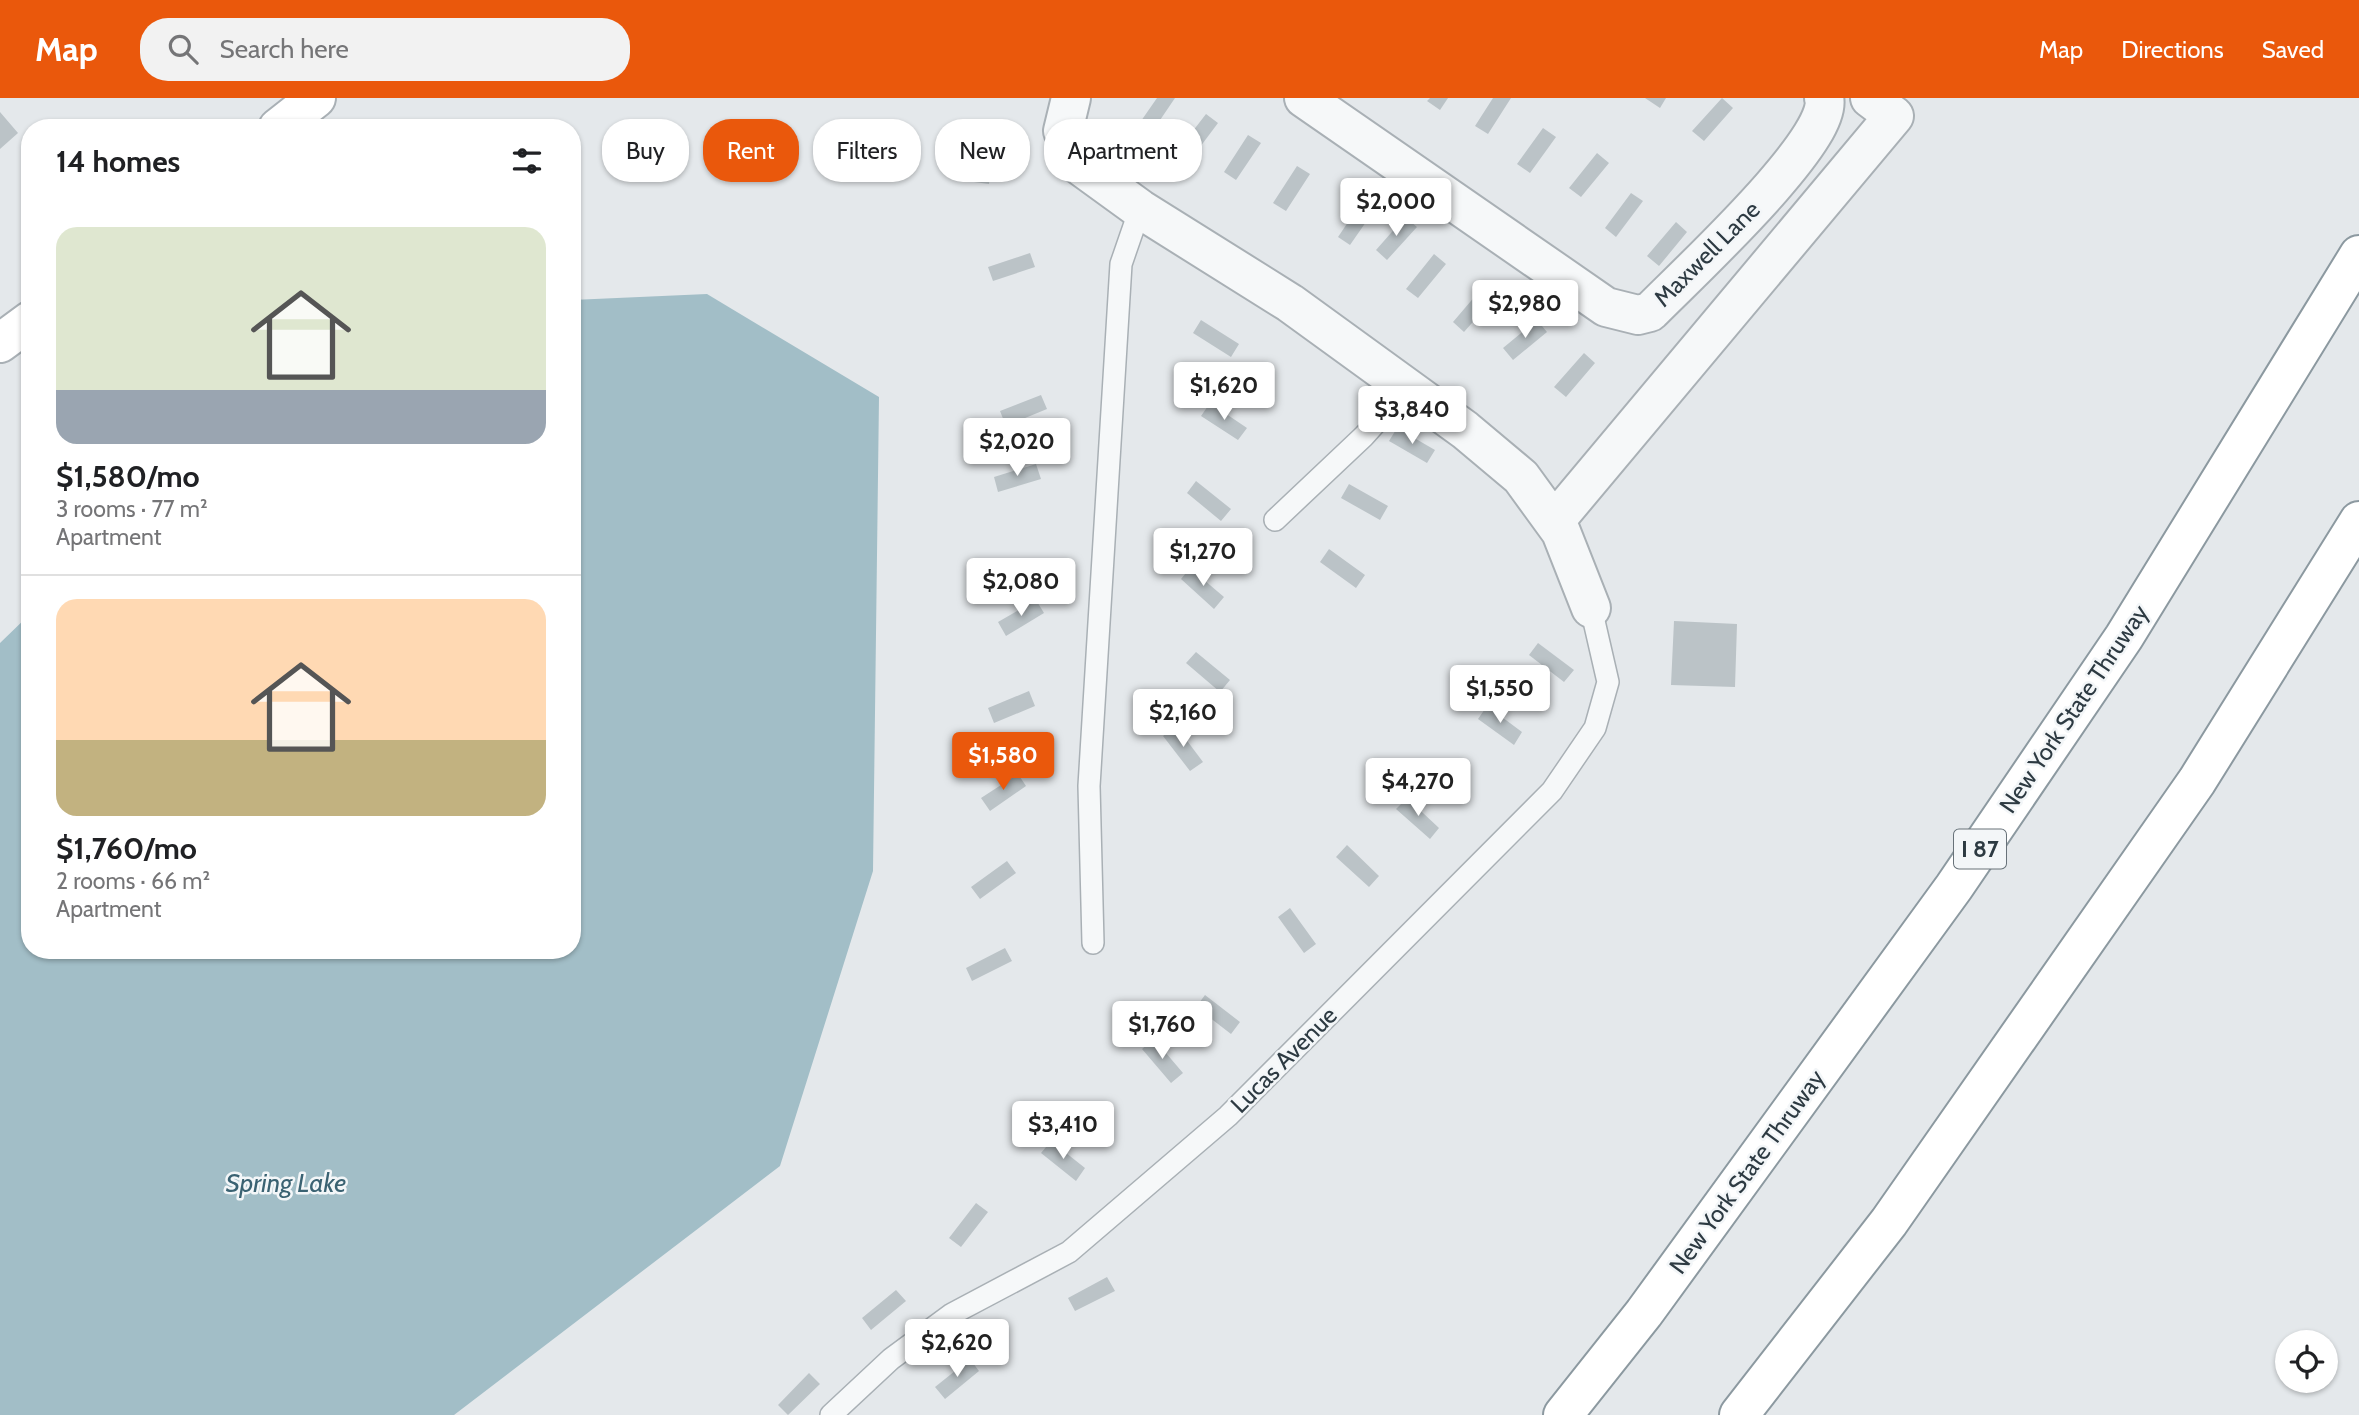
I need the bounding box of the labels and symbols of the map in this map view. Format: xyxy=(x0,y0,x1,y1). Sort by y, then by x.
pin: $2,000 xyxy=(1339,178,1453,238)
street label: Maxwell Lane xyxy=(1648,195,1766,313)
pin: $2,980 xyxy=(1468,280,1582,340)
pin: $1,620 xyxy=(1167,362,1281,422)
pin: $3,840 xyxy=(1355,386,1469,446)
pin: $2,020 xyxy=(960,418,1074,478)
pin: $1,270 xyxy=(1146,528,1260,588)
pin: $2,080 xyxy=(964,559,1078,618)
street label: New York State Thruway xyxy=(1993,599,2154,818)
pin: $1,550 xyxy=(1443,666,1557,725)
pin: $2,160 xyxy=(1126,690,1240,749)
pin: $1,580 xyxy=(946,732,1060,792)
pin: $4,270 xyxy=(1361,758,1475,818)
road number: I 87 xyxy=(1954,830,2006,869)
street label: Lucas Avenue xyxy=(1224,1000,1343,1119)
pin: $1,760 xyxy=(1105,1002,1219,1061)
street label: New York State Thruway xyxy=(1663,1064,1830,1279)
pin: $3,410 xyxy=(1006,1102,1120,1161)
water label: Spring Lake xyxy=(226,1167,346,1199)
pin: $2,620 xyxy=(900,1320,1014,1379)

